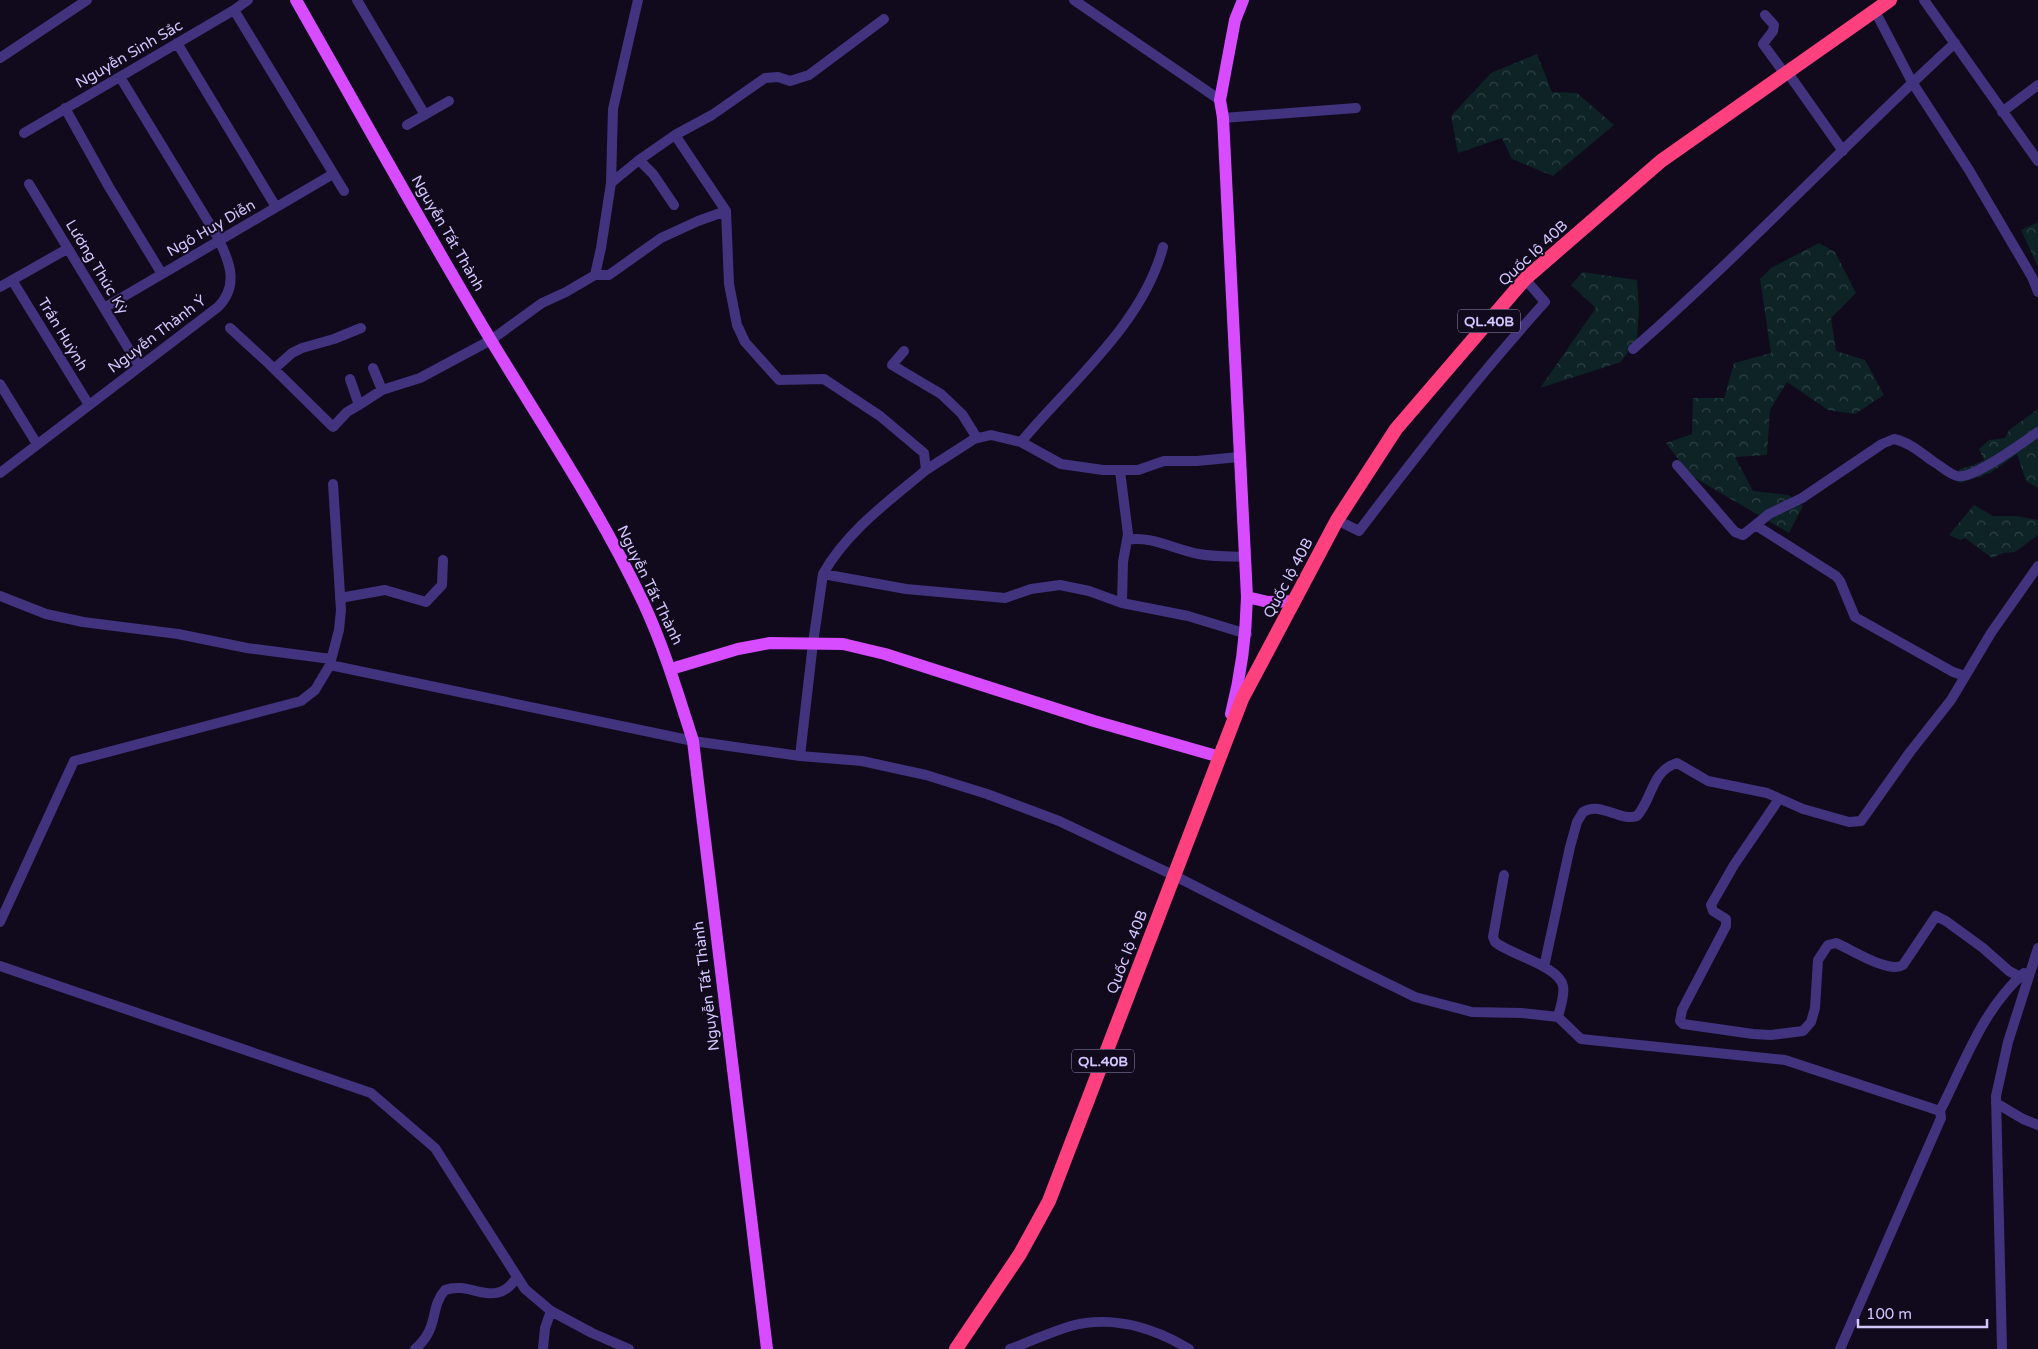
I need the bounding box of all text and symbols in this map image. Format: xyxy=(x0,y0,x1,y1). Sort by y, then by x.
street label: Nguyễn Sinh Sắc xyxy=(72,16,186,92)
street label: Nguyễn Tất Thành xyxy=(408,172,488,294)
street label: Ngô Huy Diễn xyxy=(164,195,258,261)
street label: Quốc lộ 40B xyxy=(1495,216,1571,290)
street label: Lương Thúc Kỳ xyxy=(62,217,132,317)
street label: Nguyễn Thành Ý xyxy=(104,291,210,377)
street label: Trần Huỳnh xyxy=(34,294,92,374)
road number: QL.40B xyxy=(1458,310,1520,332)
street label: Nguyễn Tất Thành xyxy=(613,522,687,648)
street label: Quốc lộ 40B xyxy=(1259,535,1317,621)
street label: Quốc lộ 40B xyxy=(1103,908,1151,996)
street label: Nguyễn Tất Thành xyxy=(689,920,723,1052)
road number: QL.40B xyxy=(1072,1050,1134,1072)
scale bar xyxy=(1858,1296,1987,1328)
text: 100 m xyxy=(1866,1305,1912,1323)

